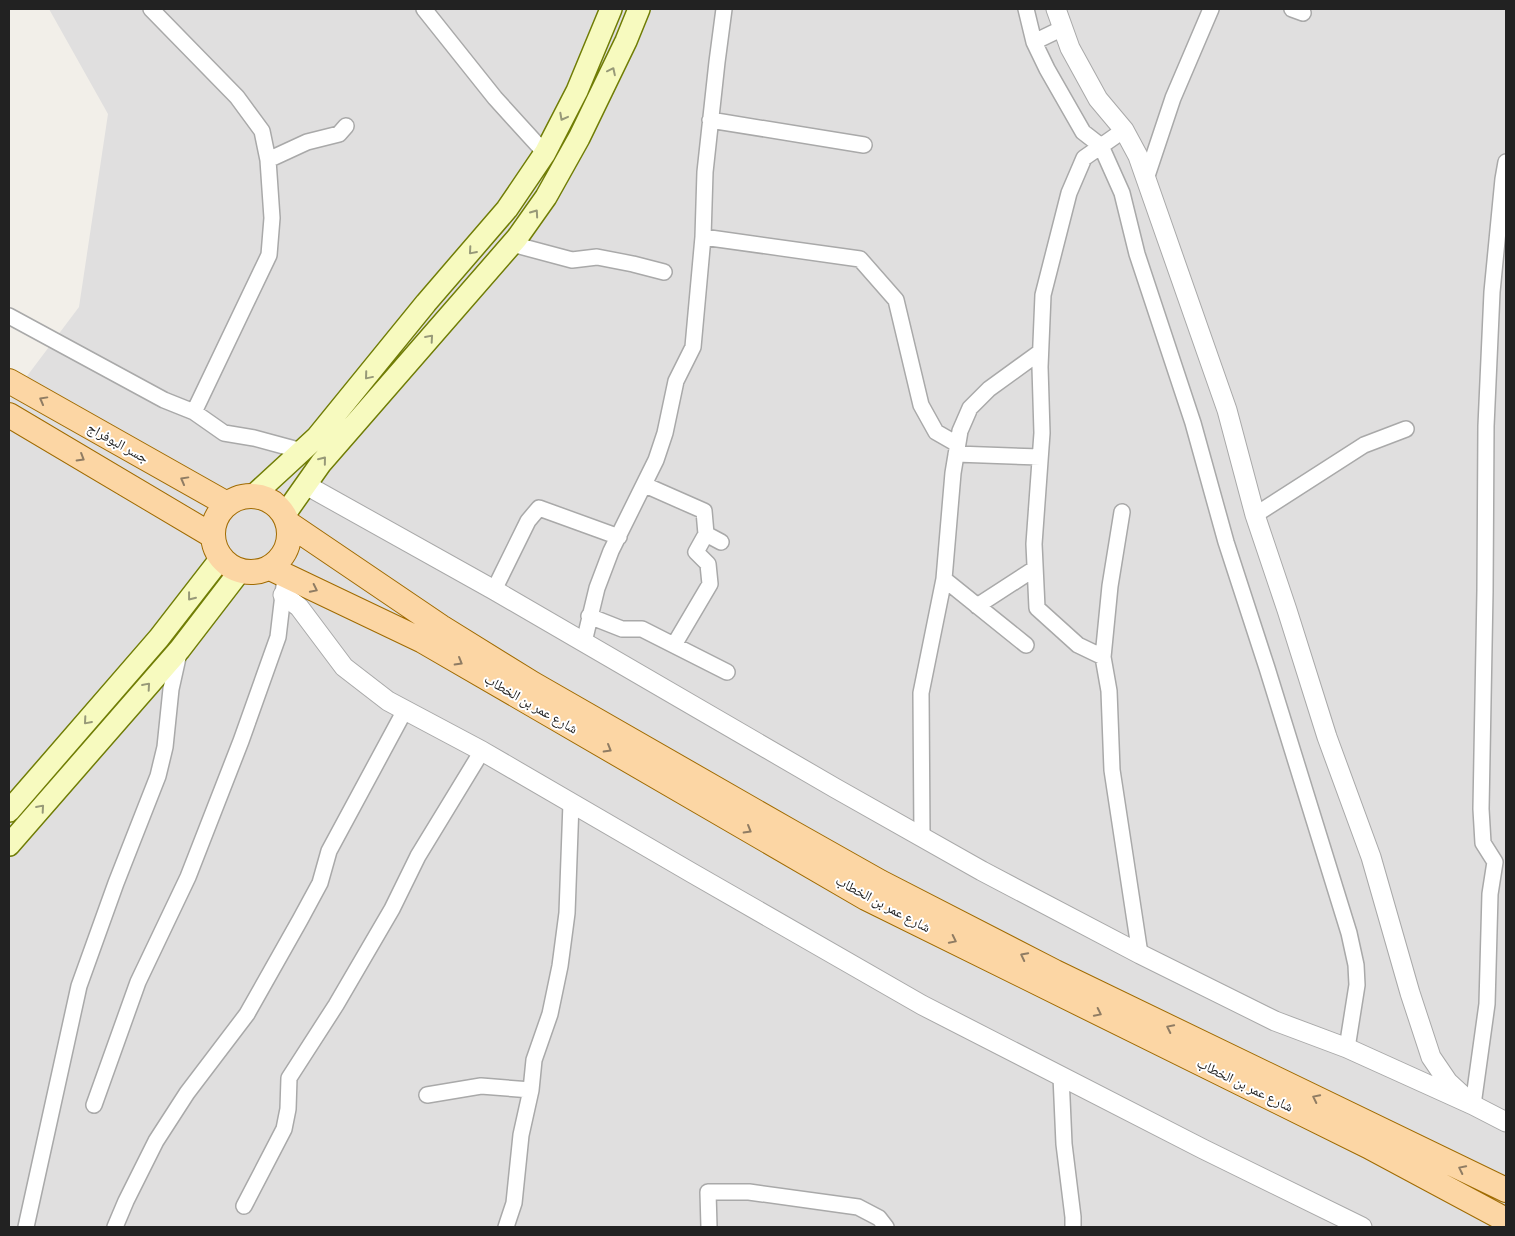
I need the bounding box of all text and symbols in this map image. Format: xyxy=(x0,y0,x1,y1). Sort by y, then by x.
one-way arrow xyxy=(606,67,616,76)
one-way arrow xyxy=(559,112,569,121)
one-way arrow xyxy=(529,210,538,219)
one-way arrow xyxy=(468,245,477,254)
one-way arrow xyxy=(424,334,433,343)
one-way arrow xyxy=(365,370,374,379)
one-way arrow xyxy=(39,397,48,407)
street label: جسر البوفراج xyxy=(84,419,152,468)
one-way arrow xyxy=(75,451,84,461)
one-way arrow xyxy=(318,457,326,466)
one-way arrow xyxy=(181,476,190,486)
one-way arrow xyxy=(309,582,318,593)
one-way arrow xyxy=(189,591,197,600)
one-way arrow xyxy=(453,656,462,666)
street label: شارع عمر بن الخطاب xyxy=(481,670,581,739)
one-way arrow xyxy=(141,682,150,691)
one-way arrow xyxy=(83,716,92,725)
one-way arrow xyxy=(602,742,611,752)
one-way arrow xyxy=(35,805,44,814)
one-way arrow xyxy=(743,823,752,833)
street label: شارع عمر بن الخطاب xyxy=(832,872,933,937)
one-way arrow xyxy=(948,934,957,945)
one-way arrow xyxy=(1020,952,1029,962)
one-way arrow xyxy=(1093,1007,1102,1017)
one-way arrow xyxy=(1166,1023,1175,1034)
street label: شارع عمر بن الخطاب xyxy=(1194,1054,1296,1117)
one-way arrow xyxy=(1312,1094,1321,1104)
one-way arrow xyxy=(1458,1165,1467,1175)

